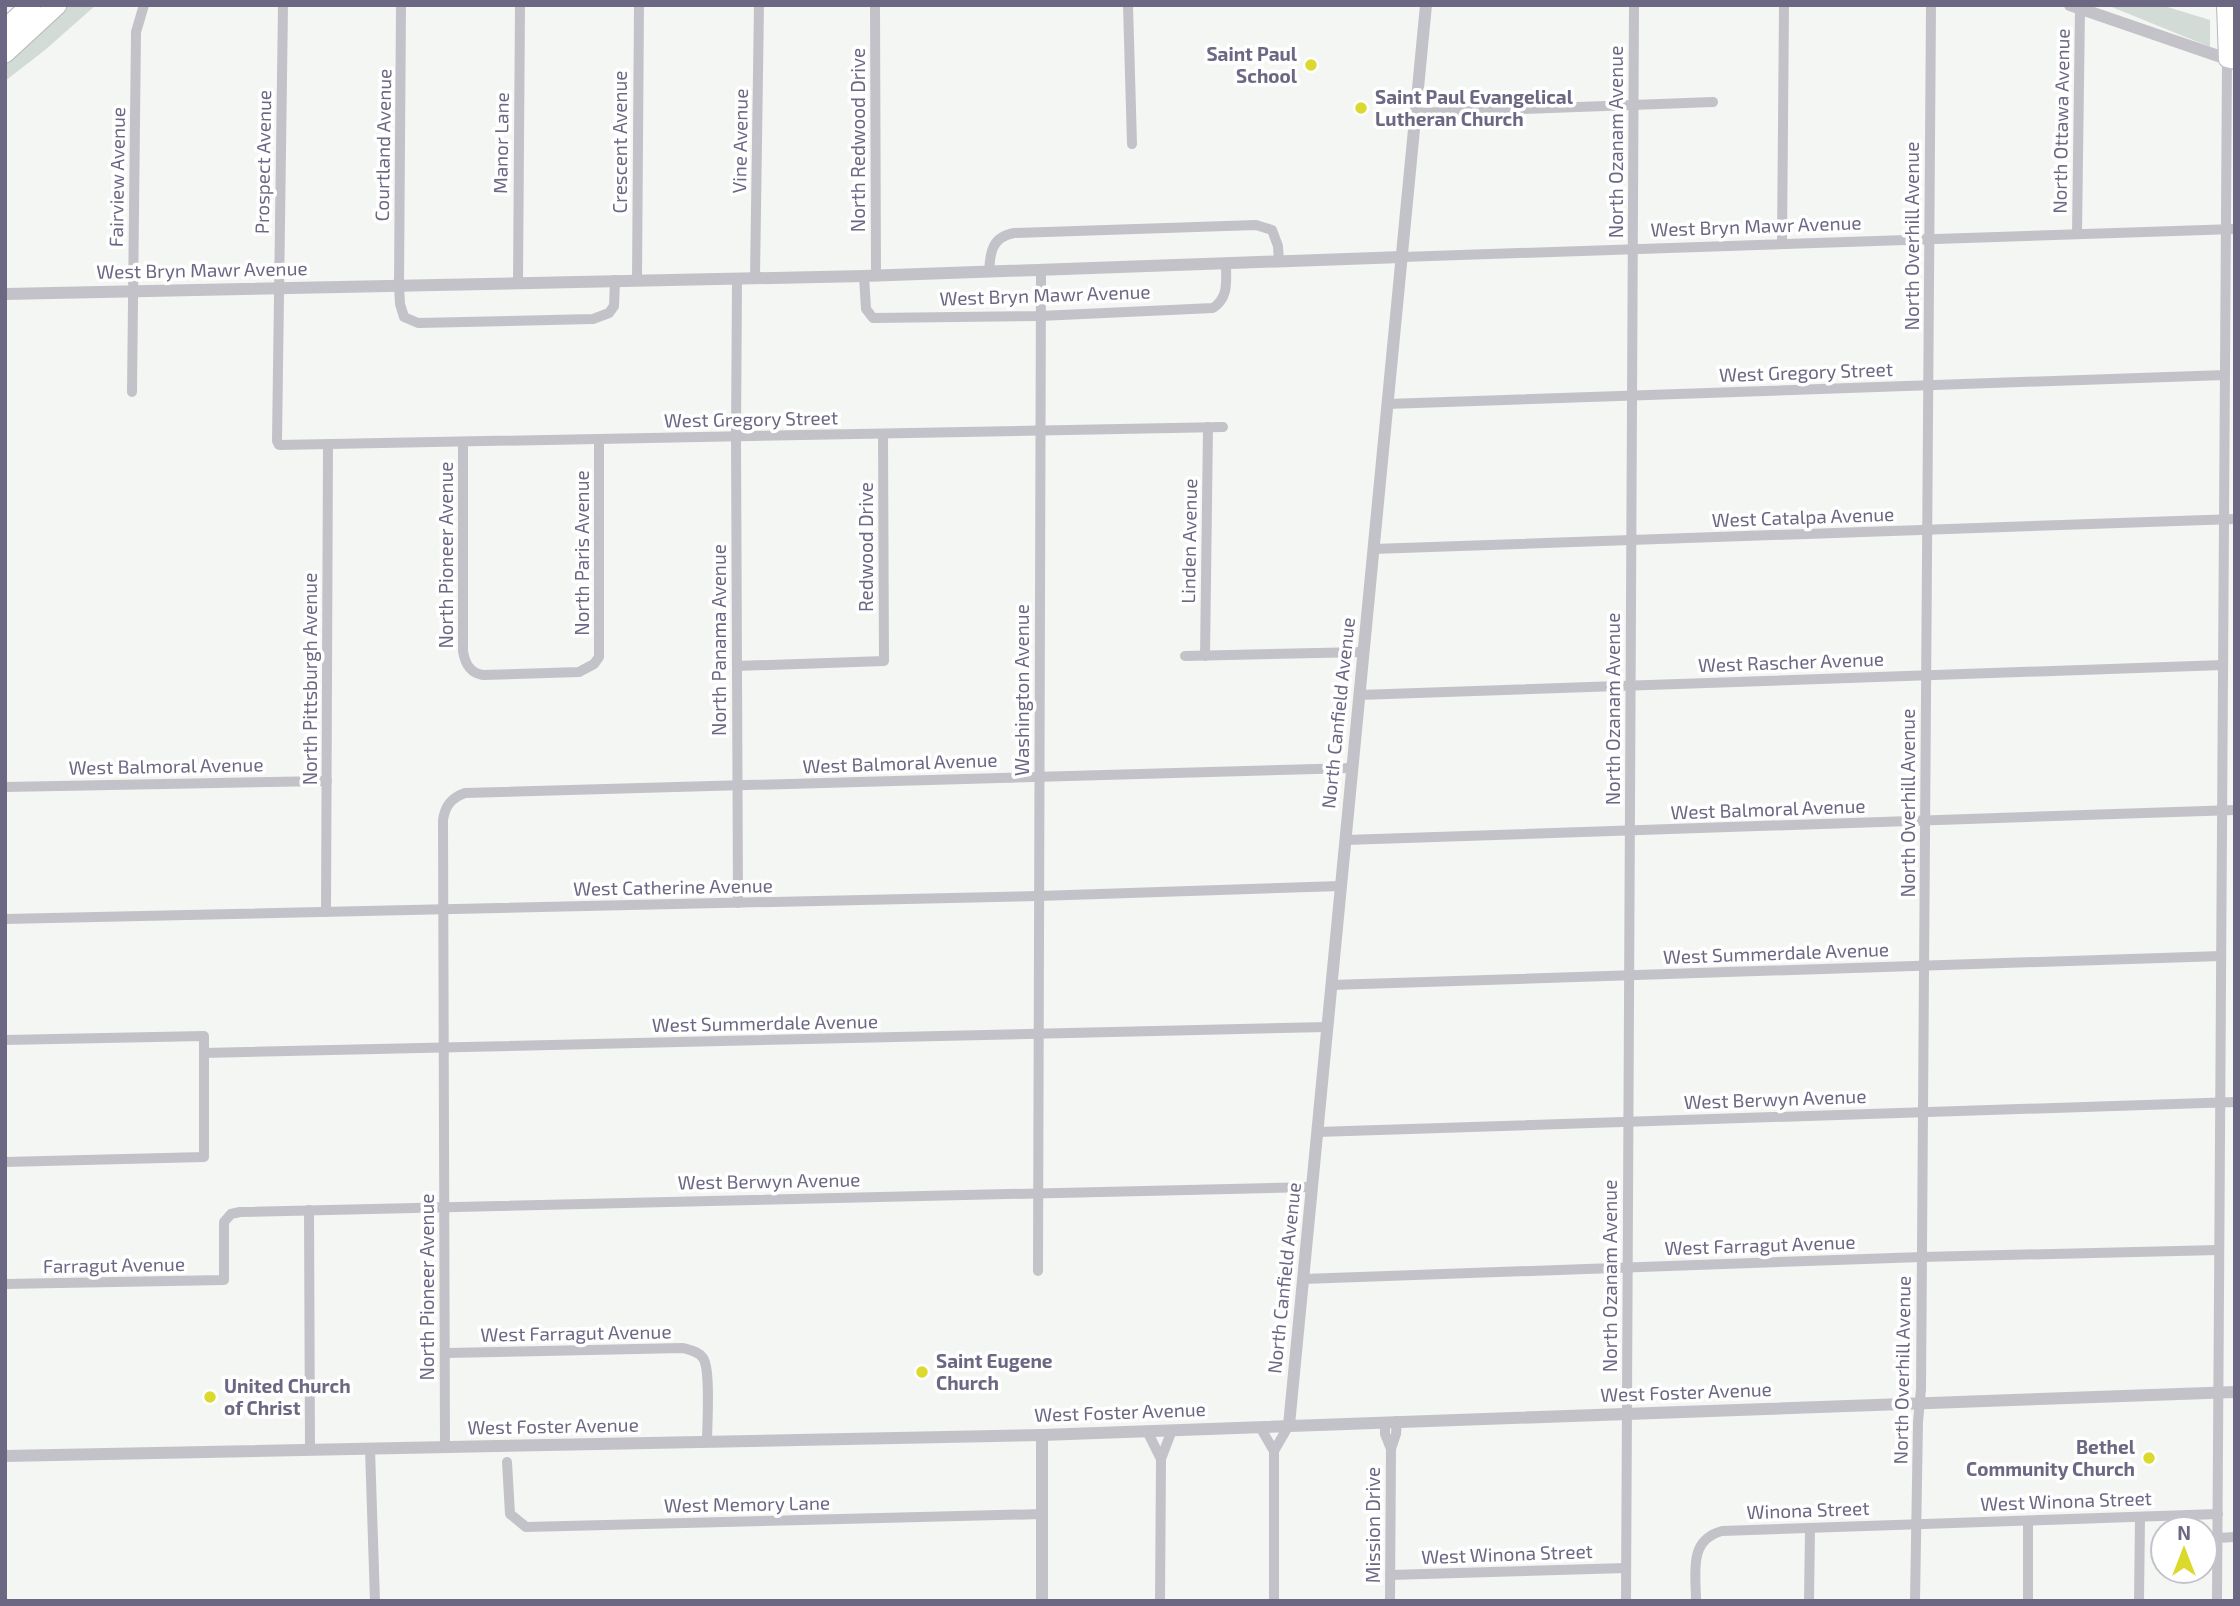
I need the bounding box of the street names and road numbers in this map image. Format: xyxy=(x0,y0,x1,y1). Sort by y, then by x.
street label: North Ottawa Avenue xyxy=(2047,28,2074,214)
street label: North Ozanam Avenue xyxy=(1604,46,1627,238)
street label: North Redwood Drive xyxy=(846,48,869,232)
street label: Courtland Avenue xyxy=(370,68,395,222)
street label: Crescent Avenue xyxy=(608,70,631,214)
street label: Vine Avenue xyxy=(727,88,752,194)
street label: Prospect Avenue xyxy=(250,90,275,234)
street label: Manor Lane xyxy=(488,92,513,194)
street label: Fairview Avenue xyxy=(104,107,129,247)
street label: North Overhill Avenue xyxy=(1900,142,1923,330)
street label: West Bryn Mawr Avenue xyxy=(1650,210,1862,241)
street label: West Bryn Mawr Avenue xyxy=(96,256,308,283)
street label: West Bryn Mawr Avenue xyxy=(939,279,1151,310)
street label: West Gregory Street xyxy=(1719,357,1893,386)
street label: West Gregory Street xyxy=(664,405,838,432)
street label: North Pioneer Avenue xyxy=(434,461,457,649)
street label: North Paris Avenue xyxy=(570,470,593,636)
street label: Linden Avenue xyxy=(1176,478,1201,604)
street label: Redwood Drive xyxy=(854,482,877,612)
street label: West Catalpa Avenue xyxy=(1711,502,1895,531)
street label: North Panama Avenue xyxy=(707,544,730,736)
street label: North Pittsburgh Avenue xyxy=(298,573,321,785)
street label: Washington Avenue xyxy=(1010,604,1033,776)
street label: North Ozanam Avenue xyxy=(1601,613,1624,805)
street label: North Canfield Avenue xyxy=(1316,616,1359,810)
street label: West Rascher Avenue xyxy=(1698,647,1884,676)
street label: North Overhill Avenue xyxy=(1896,709,1919,897)
street label: West Balmoral Avenue xyxy=(802,748,998,777)
street label: West Balmoral Avenue xyxy=(68,752,264,779)
street label: West Balmoral Avenue xyxy=(1670,794,1866,823)
street label: West Catherine Avenue xyxy=(573,873,773,900)
street label: West Summerdale Avenue xyxy=(1663,937,1889,968)
street label: West Summerdale Avenue xyxy=(652,1009,878,1036)
street label: West Berwyn Avenue xyxy=(1683,1084,1867,1113)
street label: West Berwyn Avenue xyxy=(677,1167,861,1194)
street label: North Ozanam Avenue xyxy=(1598,1180,1621,1372)
street label: North Canfield Avenue xyxy=(1262,1181,1305,1375)
street label: North Pioneer Avenue xyxy=(415,1193,438,1381)
street label: West Farragut Avenue xyxy=(1664,1230,1856,1259)
street label: Farragut Avenue xyxy=(43,1252,185,1277)
street label: North Overhill Avenue xyxy=(1888,1275,1915,1465)
street label: West Farragut Avenue xyxy=(480,1319,672,1346)
street label: West Foster Avenue xyxy=(1600,1377,1772,1406)
street label: West Foster Avenue xyxy=(1034,1397,1206,1426)
street label: West Foster Avenue xyxy=(467,1413,639,1438)
street label: Mission Drive xyxy=(1361,1467,1384,1583)
street label: West Winona Street xyxy=(1980,1486,2152,1515)
street label: West Memory Lane xyxy=(664,1491,830,1516)
street label: Winona Street xyxy=(1746,1496,1870,1523)
street label: West Winona Street xyxy=(1421,1539,1593,1568)

